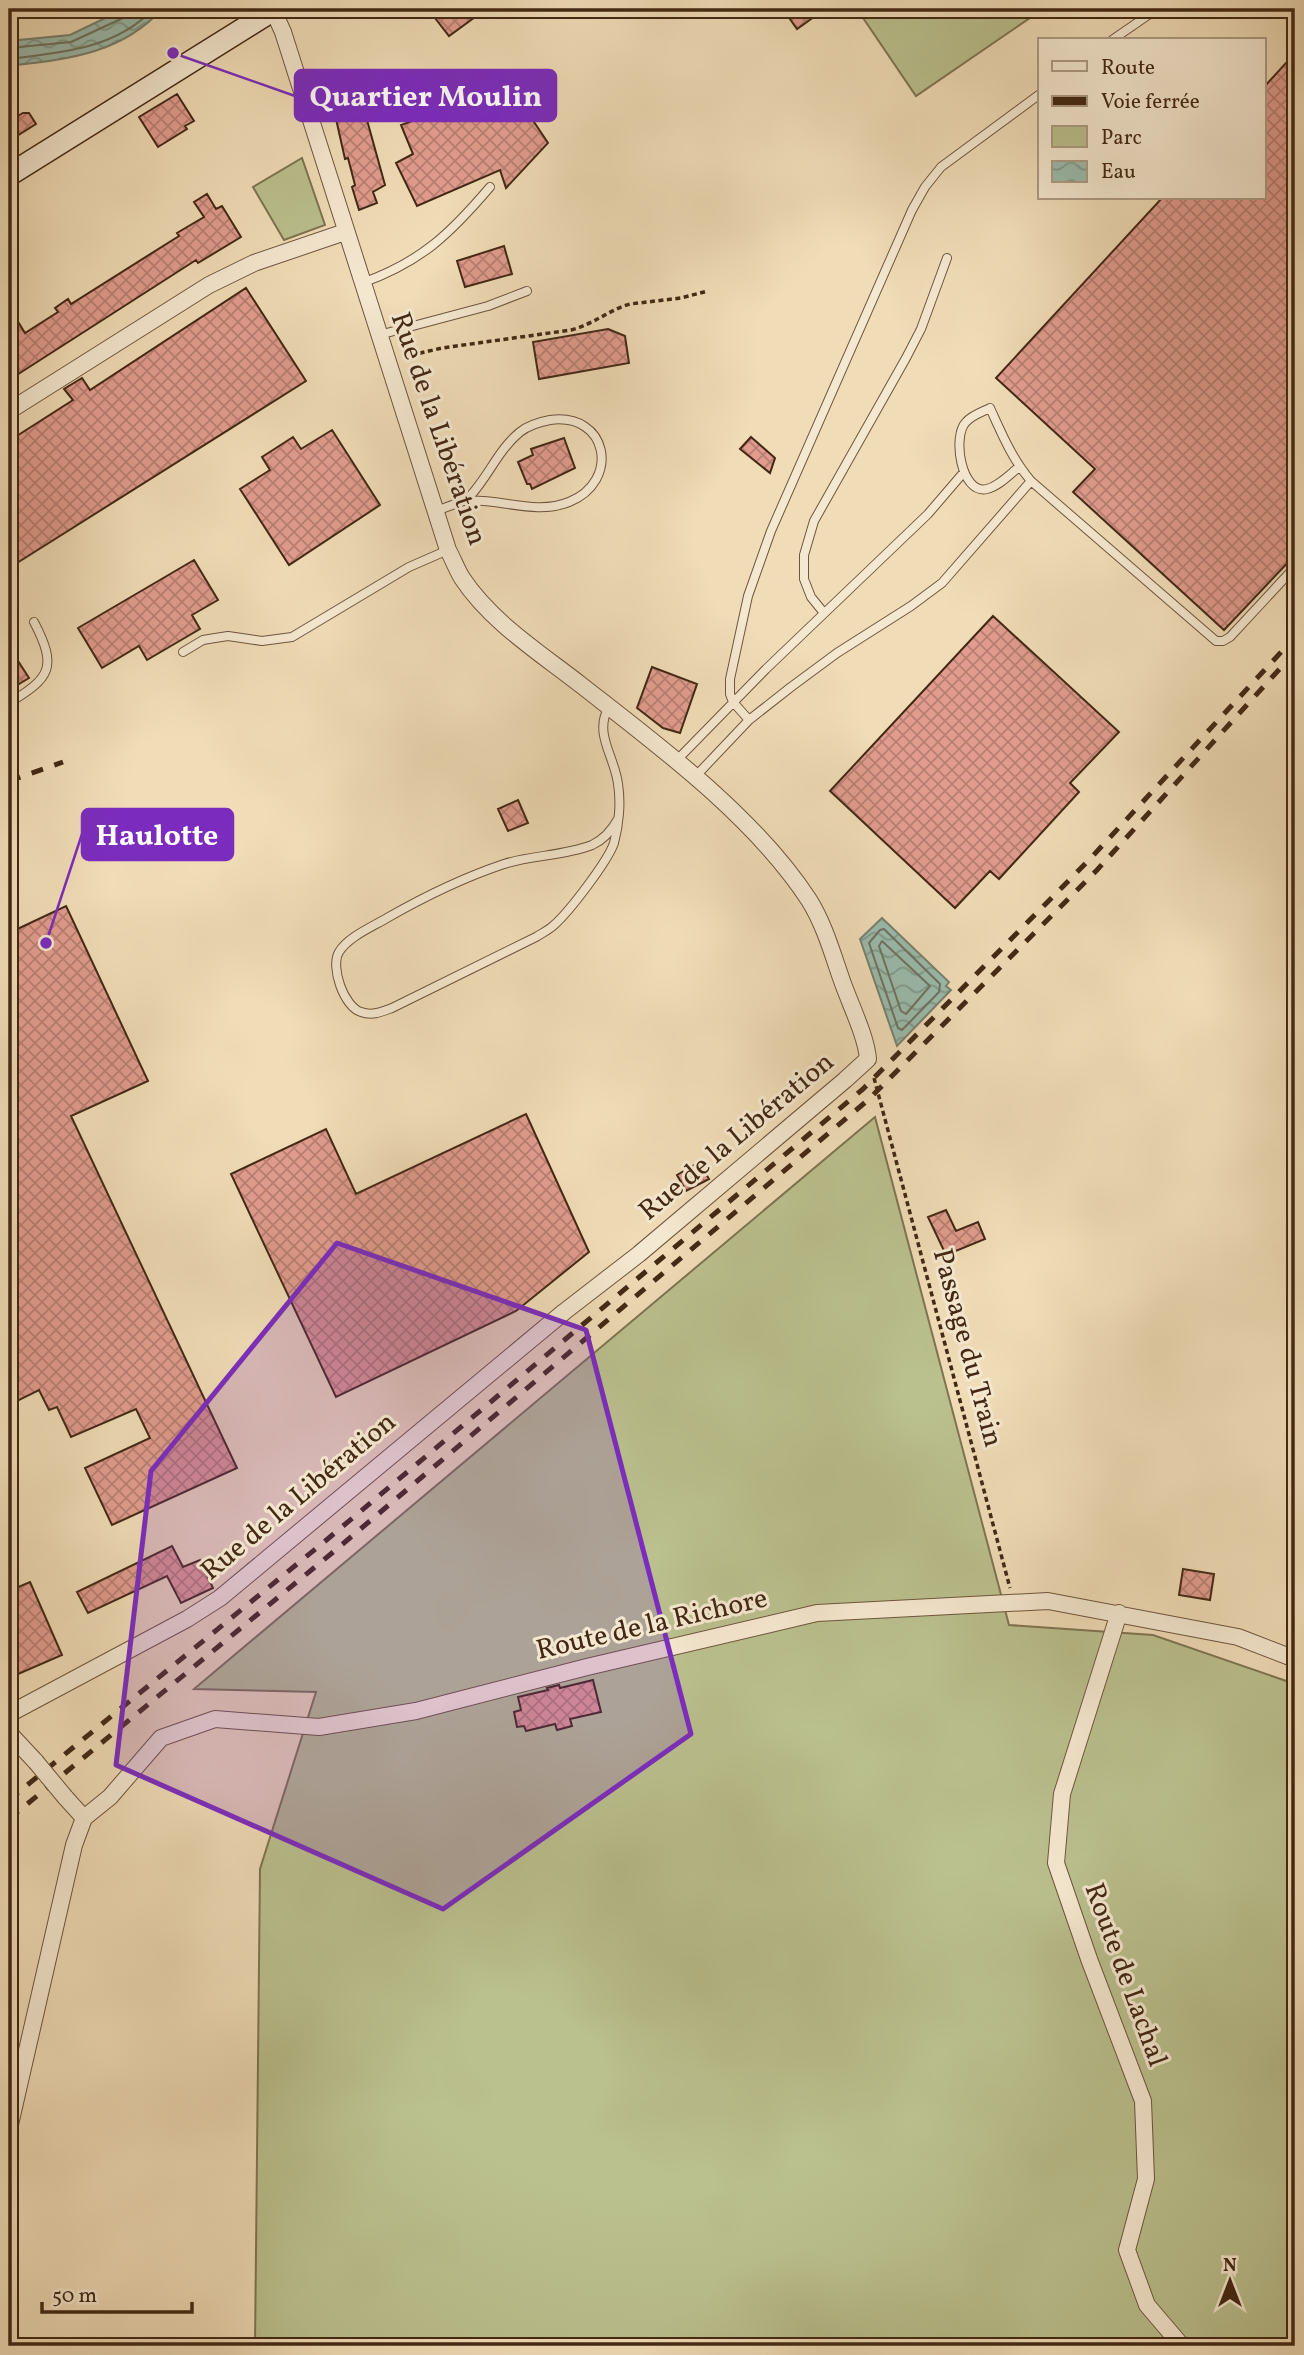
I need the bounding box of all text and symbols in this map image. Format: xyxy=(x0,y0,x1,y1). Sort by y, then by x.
legend xyxy=(1038,38,1266,200)
text: Route xyxy=(1101,54,1155,83)
callout: Quartier Moulin xyxy=(295,70,556,121)
text: Quartier Moulin xyxy=(310,77,542,119)
text: Voie ferrée xyxy=(1101,88,1200,117)
text: Parc xyxy=(1101,124,1142,153)
text: Eau xyxy=(1101,158,1136,187)
street label: Rue de la Libération xyxy=(380,307,496,551)
callout: Haulotte xyxy=(82,809,233,860)
text: Haulotte xyxy=(96,816,218,858)
street label: Rue de la Libération xyxy=(631,1044,843,1230)
street label: Passage du Train xyxy=(922,1245,1012,1451)
street label: Rue de la Libération xyxy=(193,1404,405,1590)
street label: Route de la Richore xyxy=(533,1579,771,1671)
street label: Route de Lachal xyxy=(1074,1878,1176,2072)
north arrow xyxy=(1196,2246,1266,2316)
text: N xyxy=(1223,2253,1237,2279)
scale bar xyxy=(42,2271,192,2315)
text: 50 m xyxy=(52,2282,97,2311)

